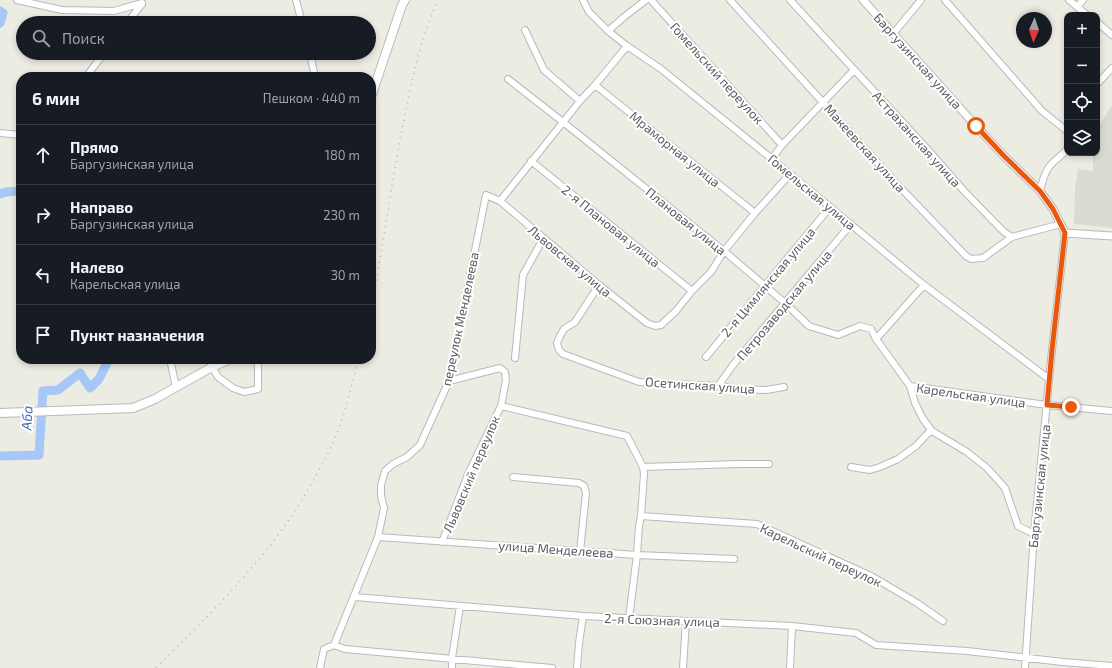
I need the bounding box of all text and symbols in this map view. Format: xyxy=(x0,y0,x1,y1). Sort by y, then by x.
street label: Баргузинская улица xyxy=(871,10,965,112)
north arrow xyxy=(1016,12,1052,48)
map controls xyxy=(1064,12,1100,156)
button: + xyxy=(1064,12,1100,48)
search box xyxy=(16,16,376,60)
street label: Гомельский переулок xyxy=(667,19,767,127)
icon: search xyxy=(30,27,52,49)
text: Поиск xyxy=(62,29,105,47)
button: − xyxy=(1064,48,1100,84)
button: locate xyxy=(1064,84,1100,120)
text: 6 мин xyxy=(32,88,80,108)
street label: Астраханская улица xyxy=(870,88,964,190)
text: Пешком · 440 m xyxy=(263,90,360,106)
street label: Макеевская улица xyxy=(821,100,909,196)
street label: Мраморная улица xyxy=(626,108,724,190)
route start xyxy=(967,117,985,135)
button: layers xyxy=(1064,120,1100,156)
text: Прямо xyxy=(70,138,119,156)
icon: ahead xyxy=(32,144,54,166)
text: 180 m xyxy=(325,147,360,163)
street label: Гомельская улица xyxy=(765,151,859,233)
text: Баргузинская улица xyxy=(70,156,194,172)
street label: 2-я Плановая улица xyxy=(559,181,663,271)
street label: Плановая улица xyxy=(643,184,729,258)
text: Направо xyxy=(70,198,133,216)
icon: right xyxy=(32,204,54,226)
text: 230 m xyxy=(323,207,360,223)
text: Баргузинская улица xyxy=(70,216,194,232)
street label: Львовская улица xyxy=(525,222,615,300)
street label: 2-я Цимлянская улица xyxy=(717,224,819,340)
street label: Петрозаводская улица xyxy=(733,247,835,363)
street label: переулок Менделеева xyxy=(438,251,482,387)
text: Налево xyxy=(70,258,124,276)
icon: left xyxy=(32,264,54,286)
text: 30 m xyxy=(331,267,360,283)
text: Карельская улица xyxy=(70,276,180,292)
icon: arrive xyxy=(32,324,54,346)
text: Пункт назначения xyxy=(70,326,204,344)
street label: Осетинская улица xyxy=(645,373,755,397)
street label: Карельская улица xyxy=(915,379,1027,411)
route end xyxy=(1062,398,1080,416)
water label: Аба xyxy=(17,405,36,432)
street label: Львовский переулок xyxy=(439,413,503,535)
street label: Баргузинская улица xyxy=(1025,424,1053,548)
street label: Карельский переулок xyxy=(758,520,884,590)
street label: улица Менделеева xyxy=(498,537,614,561)
street label: 2-я Союзная улица xyxy=(604,610,720,630)

